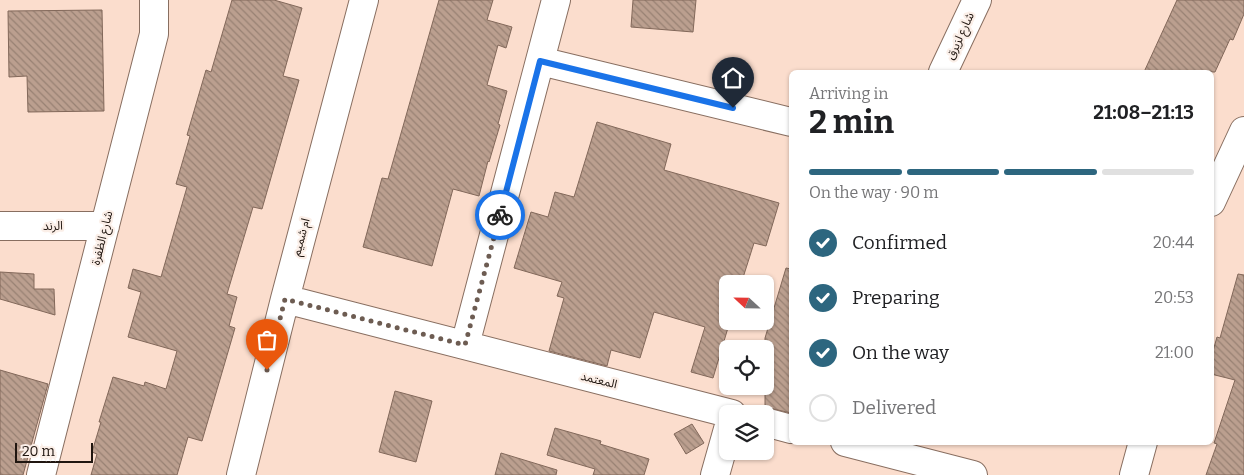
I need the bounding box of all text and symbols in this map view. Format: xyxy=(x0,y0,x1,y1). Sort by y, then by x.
street label: شارع لزيرق xyxy=(943,10,979,63)
pin xyxy=(712,57,754,108)
icon: home xyxy=(719,64,747,92)
text: Arriving in xyxy=(809,84,888,103)
text: 21:08–21:13 xyxy=(1093,101,1194,124)
text: 2 min xyxy=(809,103,894,141)
text: On the way · 90 m xyxy=(809,183,939,202)
courier xyxy=(475,190,525,240)
icon: bike xyxy=(486,201,514,229)
street label: شارع الظفرة xyxy=(89,209,117,267)
street label: ام شميم xyxy=(289,216,315,258)
street label: الرند xyxy=(43,219,63,233)
icon: check xyxy=(809,229,837,257)
text: Confirmed xyxy=(852,231,947,254)
text: 20:44 xyxy=(1153,233,1194,252)
north arrow xyxy=(719,275,774,330)
map controls xyxy=(719,275,774,460)
icon: check xyxy=(809,284,837,312)
text: Preparing xyxy=(852,286,940,309)
text: 20:53 xyxy=(1154,288,1194,307)
pin xyxy=(246,319,288,370)
icon: bag xyxy=(253,326,281,354)
icon: check xyxy=(809,339,837,367)
button: locate xyxy=(719,340,774,395)
text: On the way xyxy=(852,341,949,364)
text: 21:00 xyxy=(1155,343,1194,362)
street label: المعتمد xyxy=(579,369,619,391)
text: Delivered xyxy=(852,396,936,419)
button: layers xyxy=(719,405,774,460)
scale bar xyxy=(15,440,92,463)
text: 20 m xyxy=(22,443,55,460)

